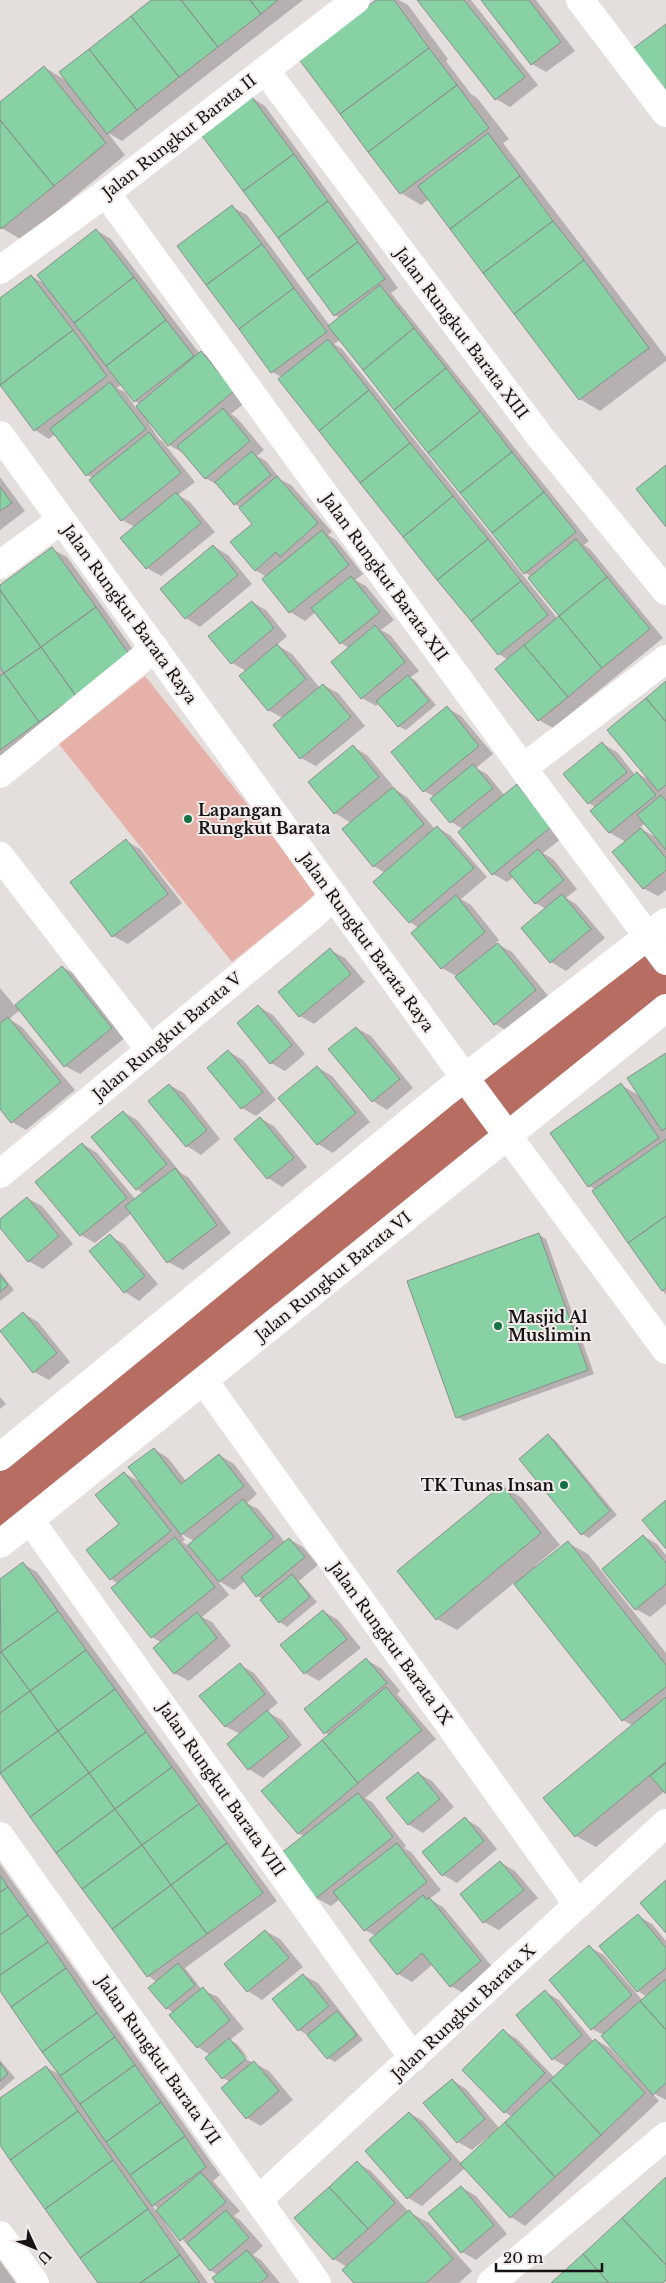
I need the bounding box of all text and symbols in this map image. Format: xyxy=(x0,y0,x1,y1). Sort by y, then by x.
street label: Jalan Rungkut Barata II xyxy=(97,70,260,204)
street label: Jalan Rungkut Barata XIII xyxy=(390,242,533,423)
street label: Jalan Rungkut Barata XII xyxy=(316,488,453,665)
street label: Jalan Rungkut Barata Raya xyxy=(57,519,202,708)
place label: Lapangan Rungkut Barata xyxy=(198,800,330,838)
marker: Lapangan Rungkut Barata xyxy=(182,813,194,825)
street label: Jalan Rungkut Barata Raya xyxy=(294,847,439,1036)
street label: Jalan Rungkut Barata V xyxy=(87,968,246,1105)
street label: Jalan Rungkut Barata VI xyxy=(249,1207,415,1346)
place label: Masjid Al Muslimin xyxy=(508,1307,592,1345)
marker: Masjid Al Muslimin xyxy=(492,1320,504,1332)
place label: TK Tunas Insan xyxy=(421,1475,554,1495)
marker: TK Tunas Insan xyxy=(558,1479,570,1491)
street label: Jalan Rungkut Barata IX xyxy=(324,1556,457,1729)
street label: Jalan Rungkut Barata VIII xyxy=(153,1696,290,1880)
street label: Jalan Rungkut Barata X xyxy=(386,1940,540,2085)
street label: Jalan Rungkut Barata VII xyxy=(92,1970,225,2148)
north arrow xyxy=(10,2223,60,2273)
scale bar xyxy=(496,2240,602,2272)
text: U xyxy=(33,2246,55,2268)
text: 20 m xyxy=(503,2248,543,2267)

